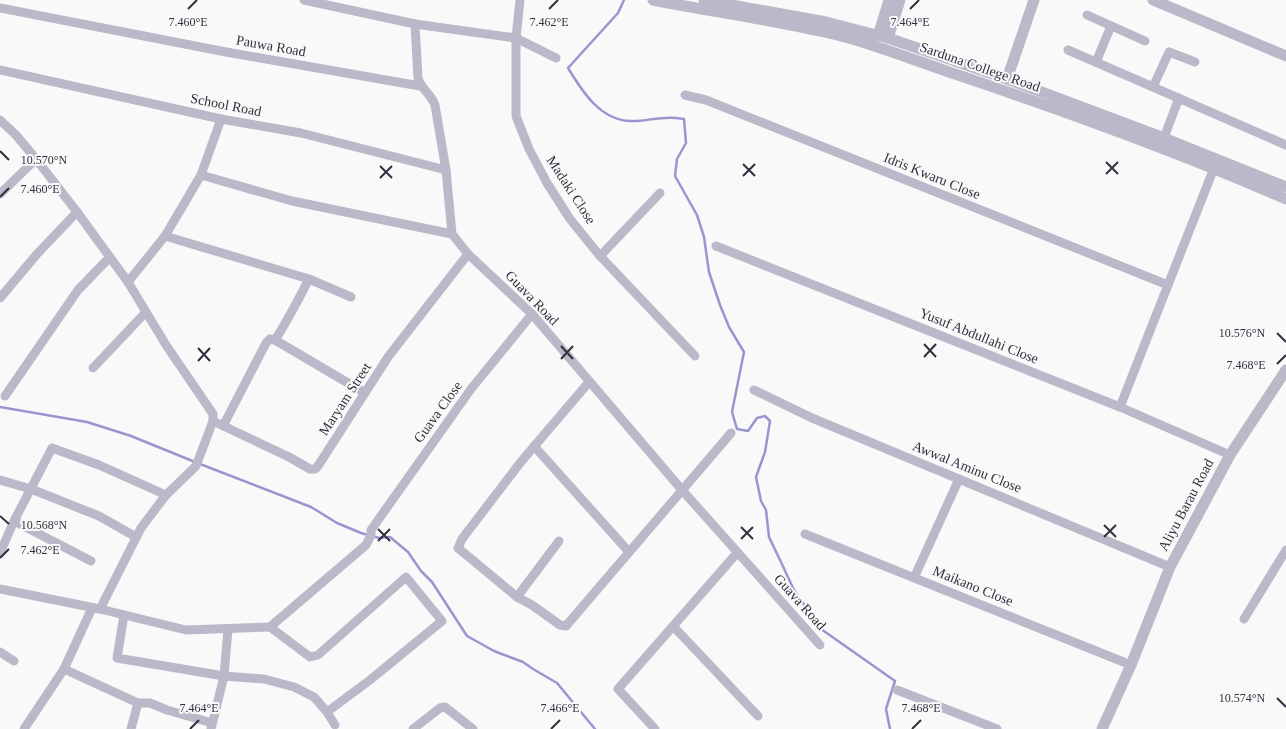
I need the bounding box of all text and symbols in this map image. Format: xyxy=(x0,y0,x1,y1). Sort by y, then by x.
text: 7.460°E xyxy=(168,15,208,29)
text: 7.462°E xyxy=(529,15,569,29)
text: 7.464°E xyxy=(890,15,930,29)
street label: Pauwa Road xyxy=(235,33,307,59)
street label: Sarduna College Road xyxy=(918,39,1042,95)
street label: School Road xyxy=(189,91,263,119)
street label: Idris Kwaru Close xyxy=(882,150,982,202)
text: 10.570°N xyxy=(21,153,68,167)
street label: Madaki Close xyxy=(543,153,599,227)
text: 7.460°E xyxy=(20,182,60,196)
street label: Guava Road xyxy=(502,268,562,328)
street label: Yusuf Abdullahi Close xyxy=(917,305,1041,367)
text: 10.576°N xyxy=(1219,326,1266,340)
text: 7.468°E xyxy=(1226,358,1266,372)
street label: Maryam Street xyxy=(316,360,374,438)
street label: Guava Close xyxy=(411,378,465,446)
street label: Awwal Aminu Close xyxy=(910,438,1024,496)
street label: Aliyu Barau Road xyxy=(1155,457,1217,553)
text: 10.568°N xyxy=(21,518,68,532)
text: 7.462°E xyxy=(20,543,60,557)
street label: Maikano Close xyxy=(931,563,1015,609)
street label: Guava Road xyxy=(771,571,829,633)
text: 10.574°N xyxy=(1219,691,1266,705)
text: 7.464°E xyxy=(179,701,219,715)
text: 7.466°E xyxy=(540,701,580,715)
text: 7.468°E xyxy=(901,701,941,715)

